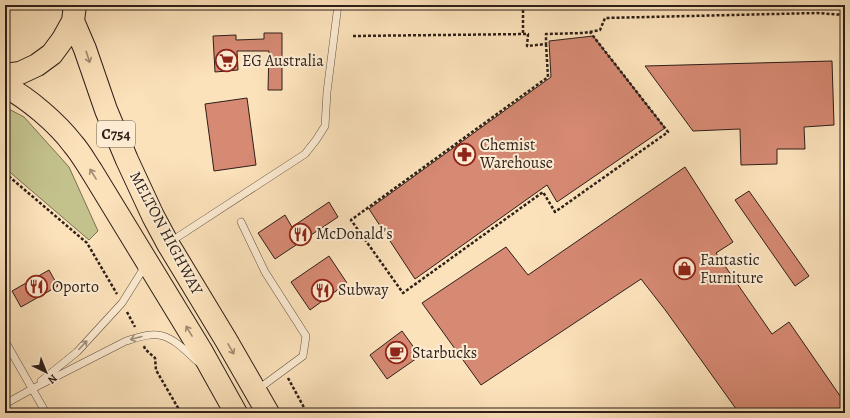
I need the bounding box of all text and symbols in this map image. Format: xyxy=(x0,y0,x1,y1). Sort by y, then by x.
supermarket icon: EG Australia xyxy=(213,48,239,74)
one-way arrow xyxy=(85,50,92,63)
place label: EG Australia xyxy=(242,50,324,72)
road number: C754 xyxy=(97,121,135,147)
place label: Chemist Warehouse xyxy=(479,134,553,174)
pharmacy icon: Chemist Warehouse xyxy=(451,141,477,167)
street label: MELTON HIGHWAY xyxy=(124,167,208,299)
one-way arrow xyxy=(89,169,97,180)
restaurant icon: McDonald's xyxy=(287,221,313,247)
place label: McDonald's xyxy=(316,223,393,245)
place label: Fantastic Furniture xyxy=(700,249,763,289)
shop icon: Fantastic Furniture xyxy=(671,256,697,282)
restaurant icon: Oporto xyxy=(23,274,49,300)
place label: Oporto xyxy=(52,276,99,298)
restaurant icon: Subway xyxy=(309,277,335,303)
place label: Subway xyxy=(338,279,389,301)
one-way arrow xyxy=(184,325,192,337)
one-way arrow xyxy=(130,335,143,343)
one-way arrow xyxy=(78,340,87,350)
cafe icon: Starbucks xyxy=(383,340,409,366)
place label: Starbucks xyxy=(412,342,477,364)
one-way arrow xyxy=(228,343,236,355)
north arrow xyxy=(26,352,66,392)
text: N xyxy=(44,371,61,387)

